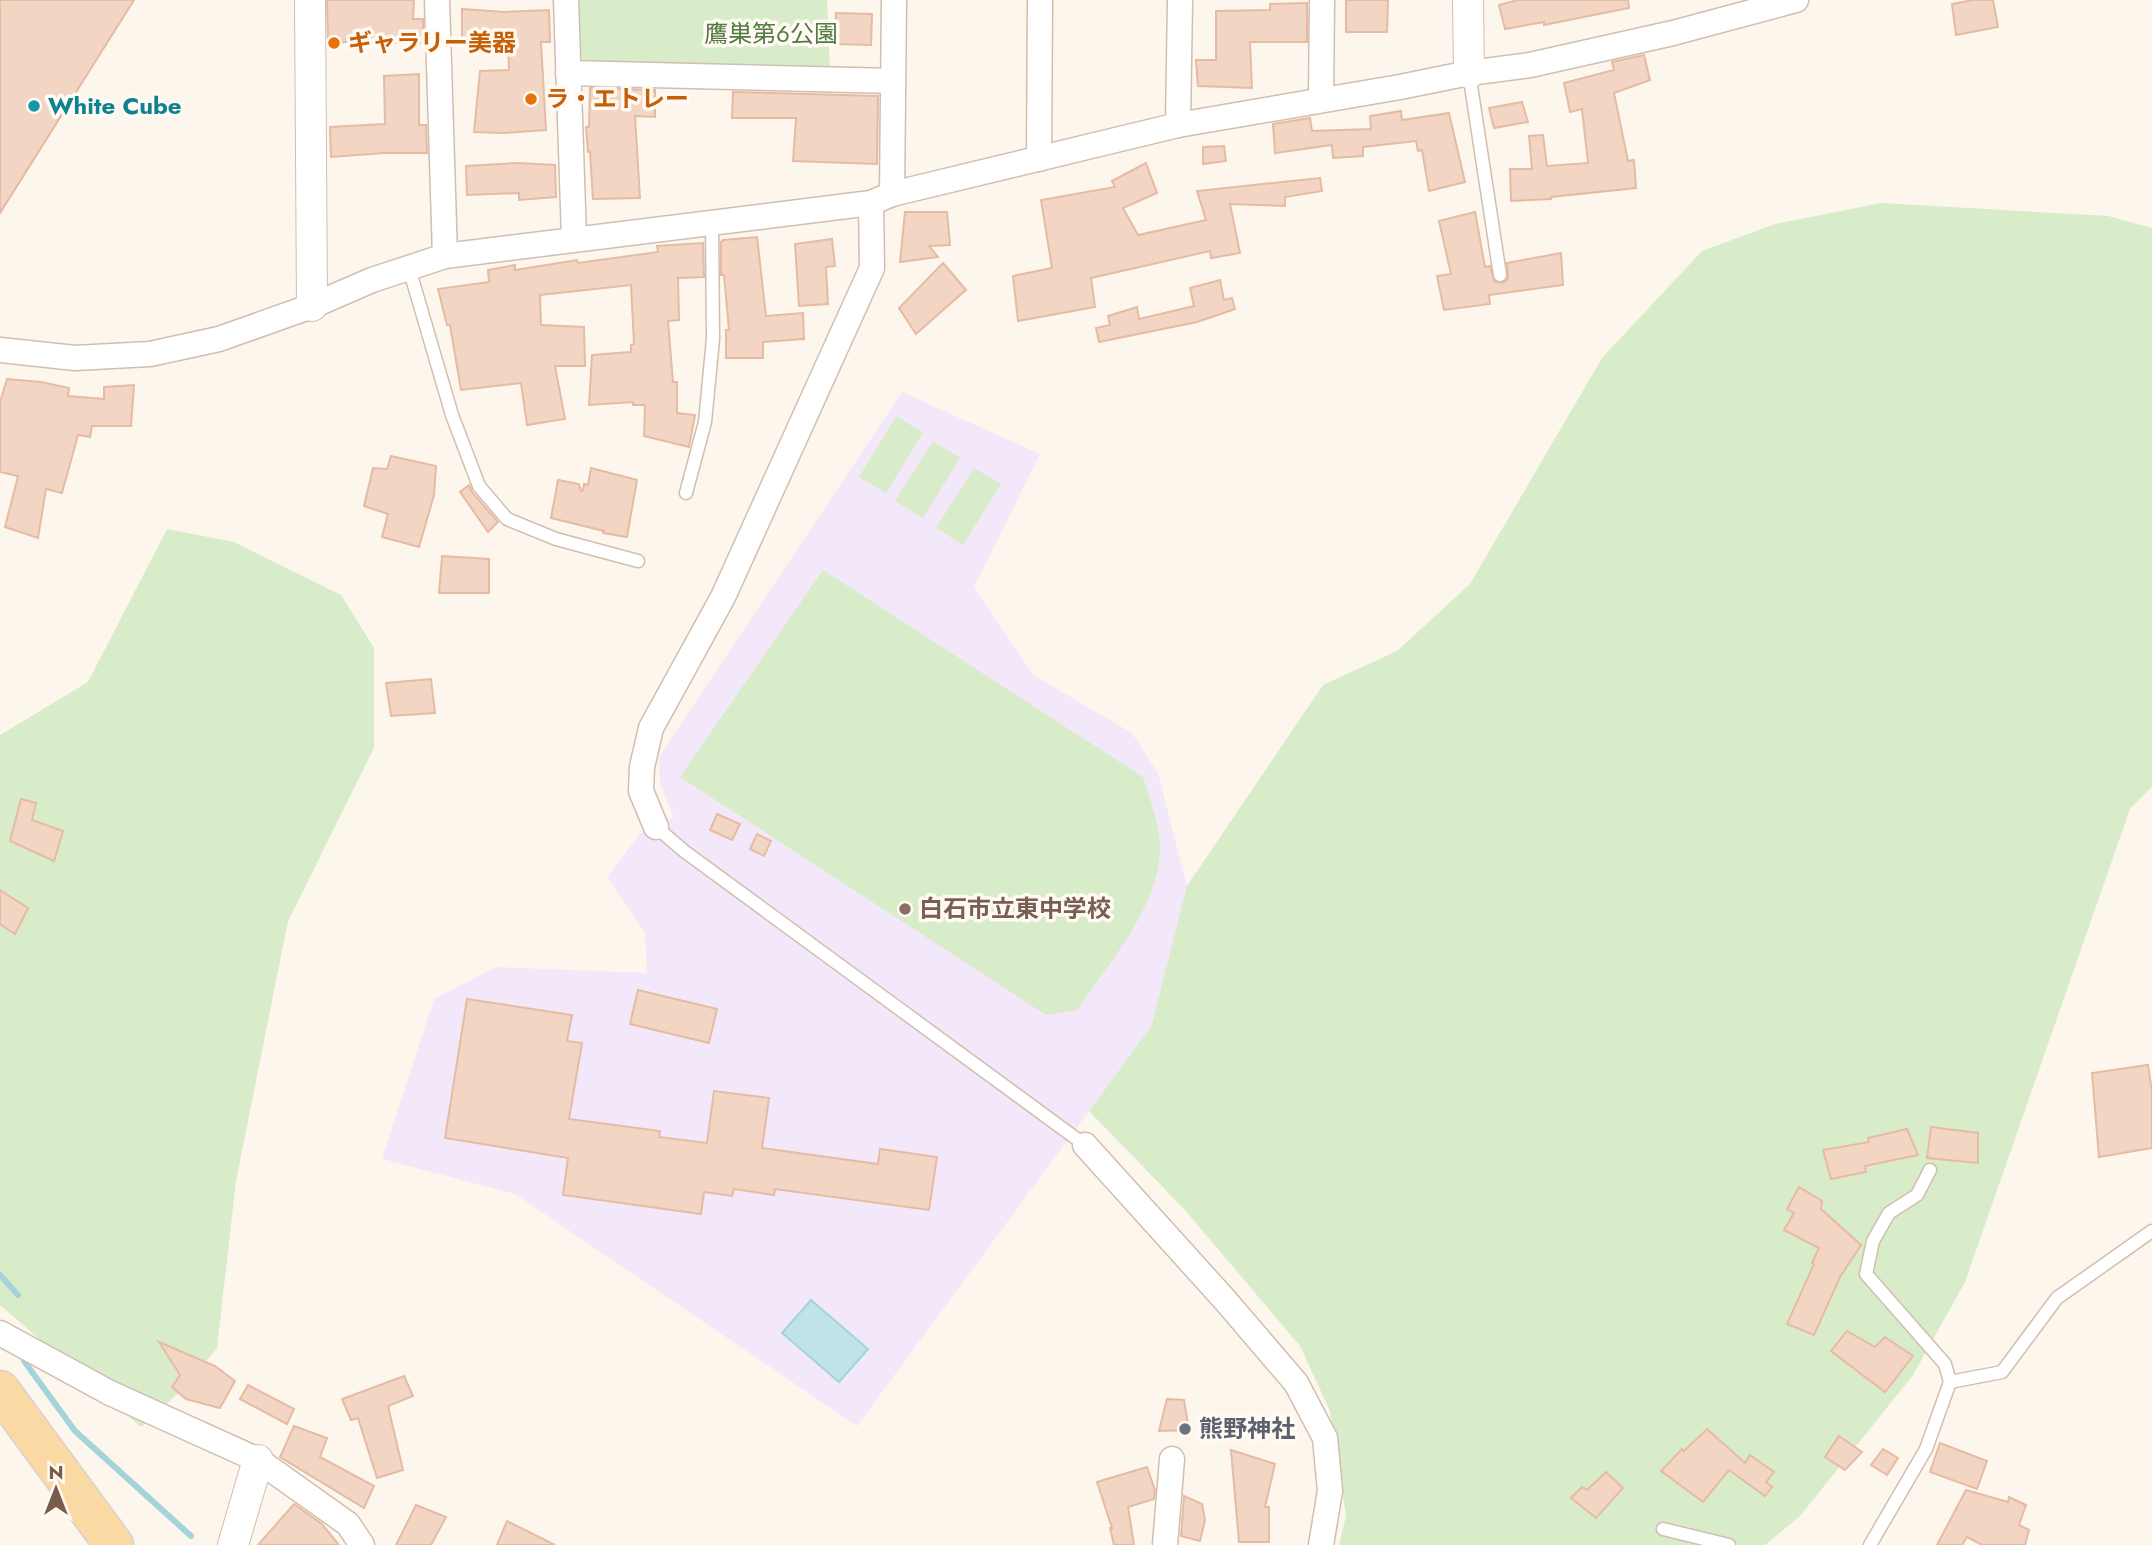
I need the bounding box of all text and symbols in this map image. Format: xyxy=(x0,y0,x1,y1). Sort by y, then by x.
park label: 鷹巣第6公園 xyxy=(704,16,838,51)
place label: ギャラリー美器 xyxy=(348,25,516,60)
marker: ギャラリー美器 xyxy=(326,35,342,51)
place label: ラ・エトレー xyxy=(545,81,689,116)
place label: White Cube xyxy=(48,88,182,123)
marker: ラ・エトレー xyxy=(523,91,539,107)
marker: White Cube xyxy=(26,98,42,114)
place label: 白石市立東中学校 xyxy=(919,891,1111,926)
marker: 白石市立東中学校 xyxy=(897,901,913,917)
place label: 熊野神社 xyxy=(1199,1411,1295,1446)
marker: 熊野神社 xyxy=(1177,1421,1193,1437)
north arrow xyxy=(21,1454,91,1524)
text: N xyxy=(48,1459,64,1486)

